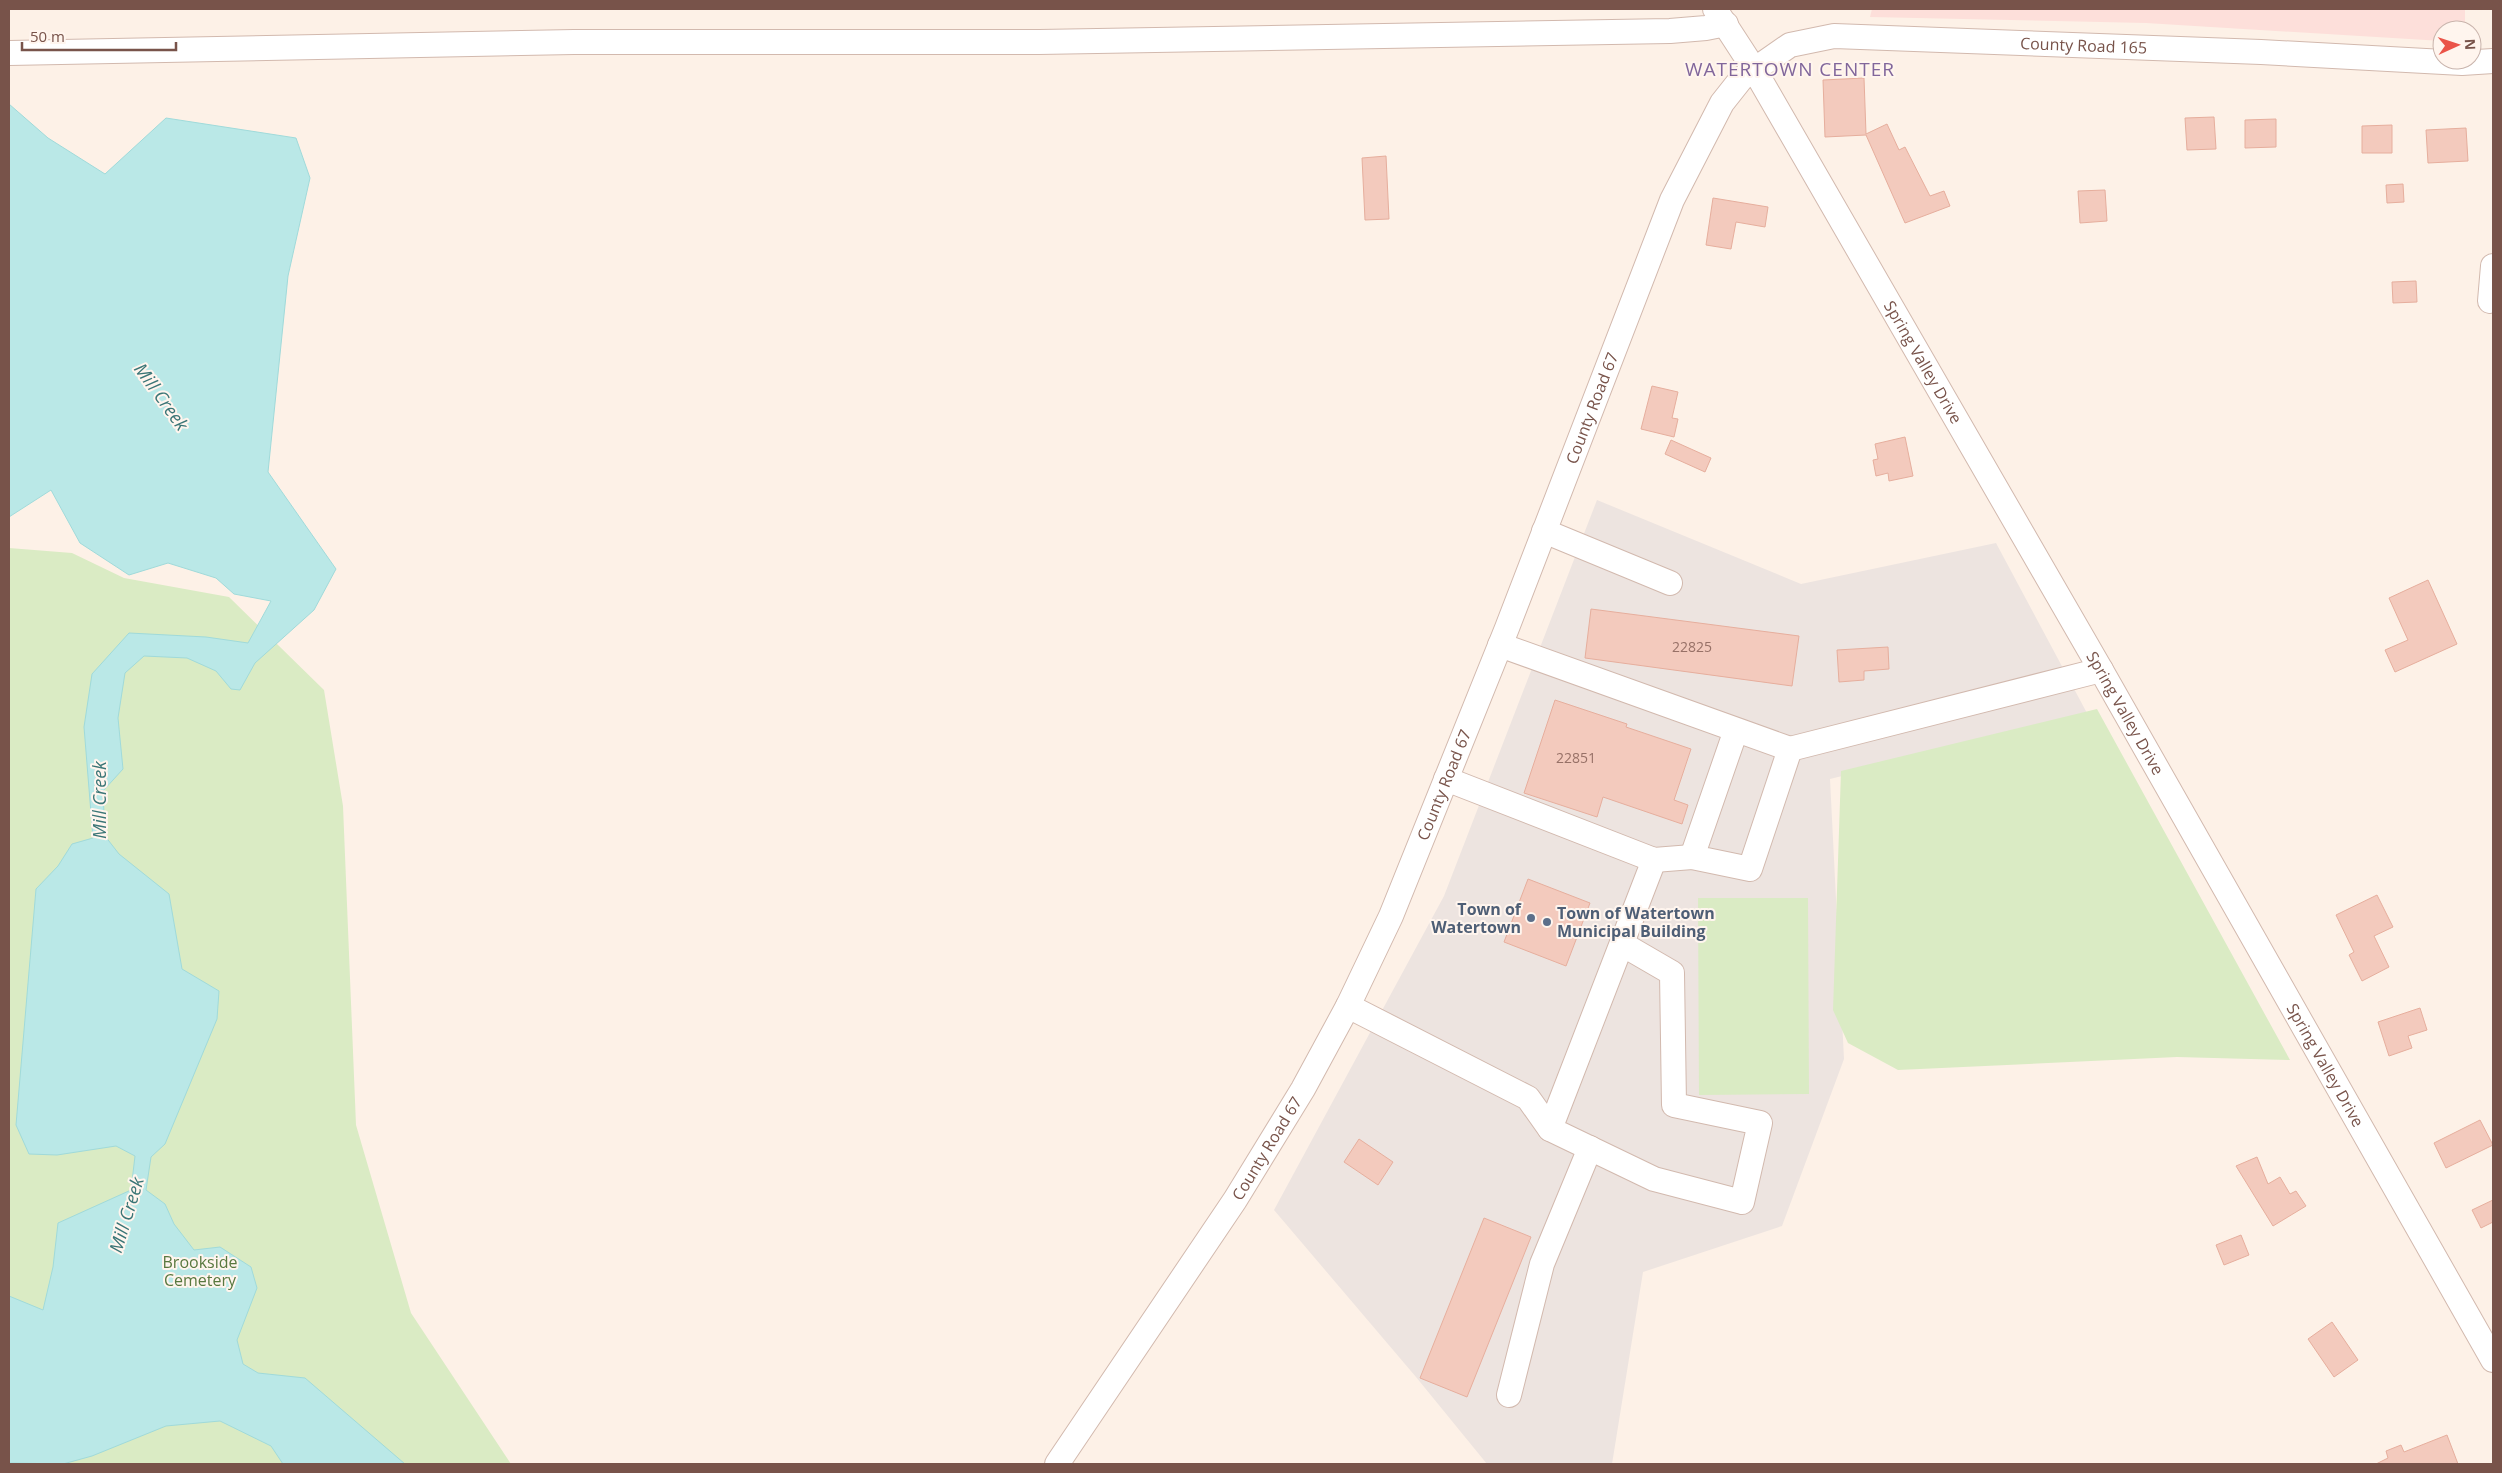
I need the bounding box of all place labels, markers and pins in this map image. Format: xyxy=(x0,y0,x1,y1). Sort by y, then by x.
place label: Town of Watertown xyxy=(1431,898,1522,938)
place label: Town of Watertown Municipal Building xyxy=(1557,902,1715,942)
marker: Town of Watertown xyxy=(1525,912,1537,924)
marker: Town of Watertown Municipal Building xyxy=(1541,916,1553,928)

